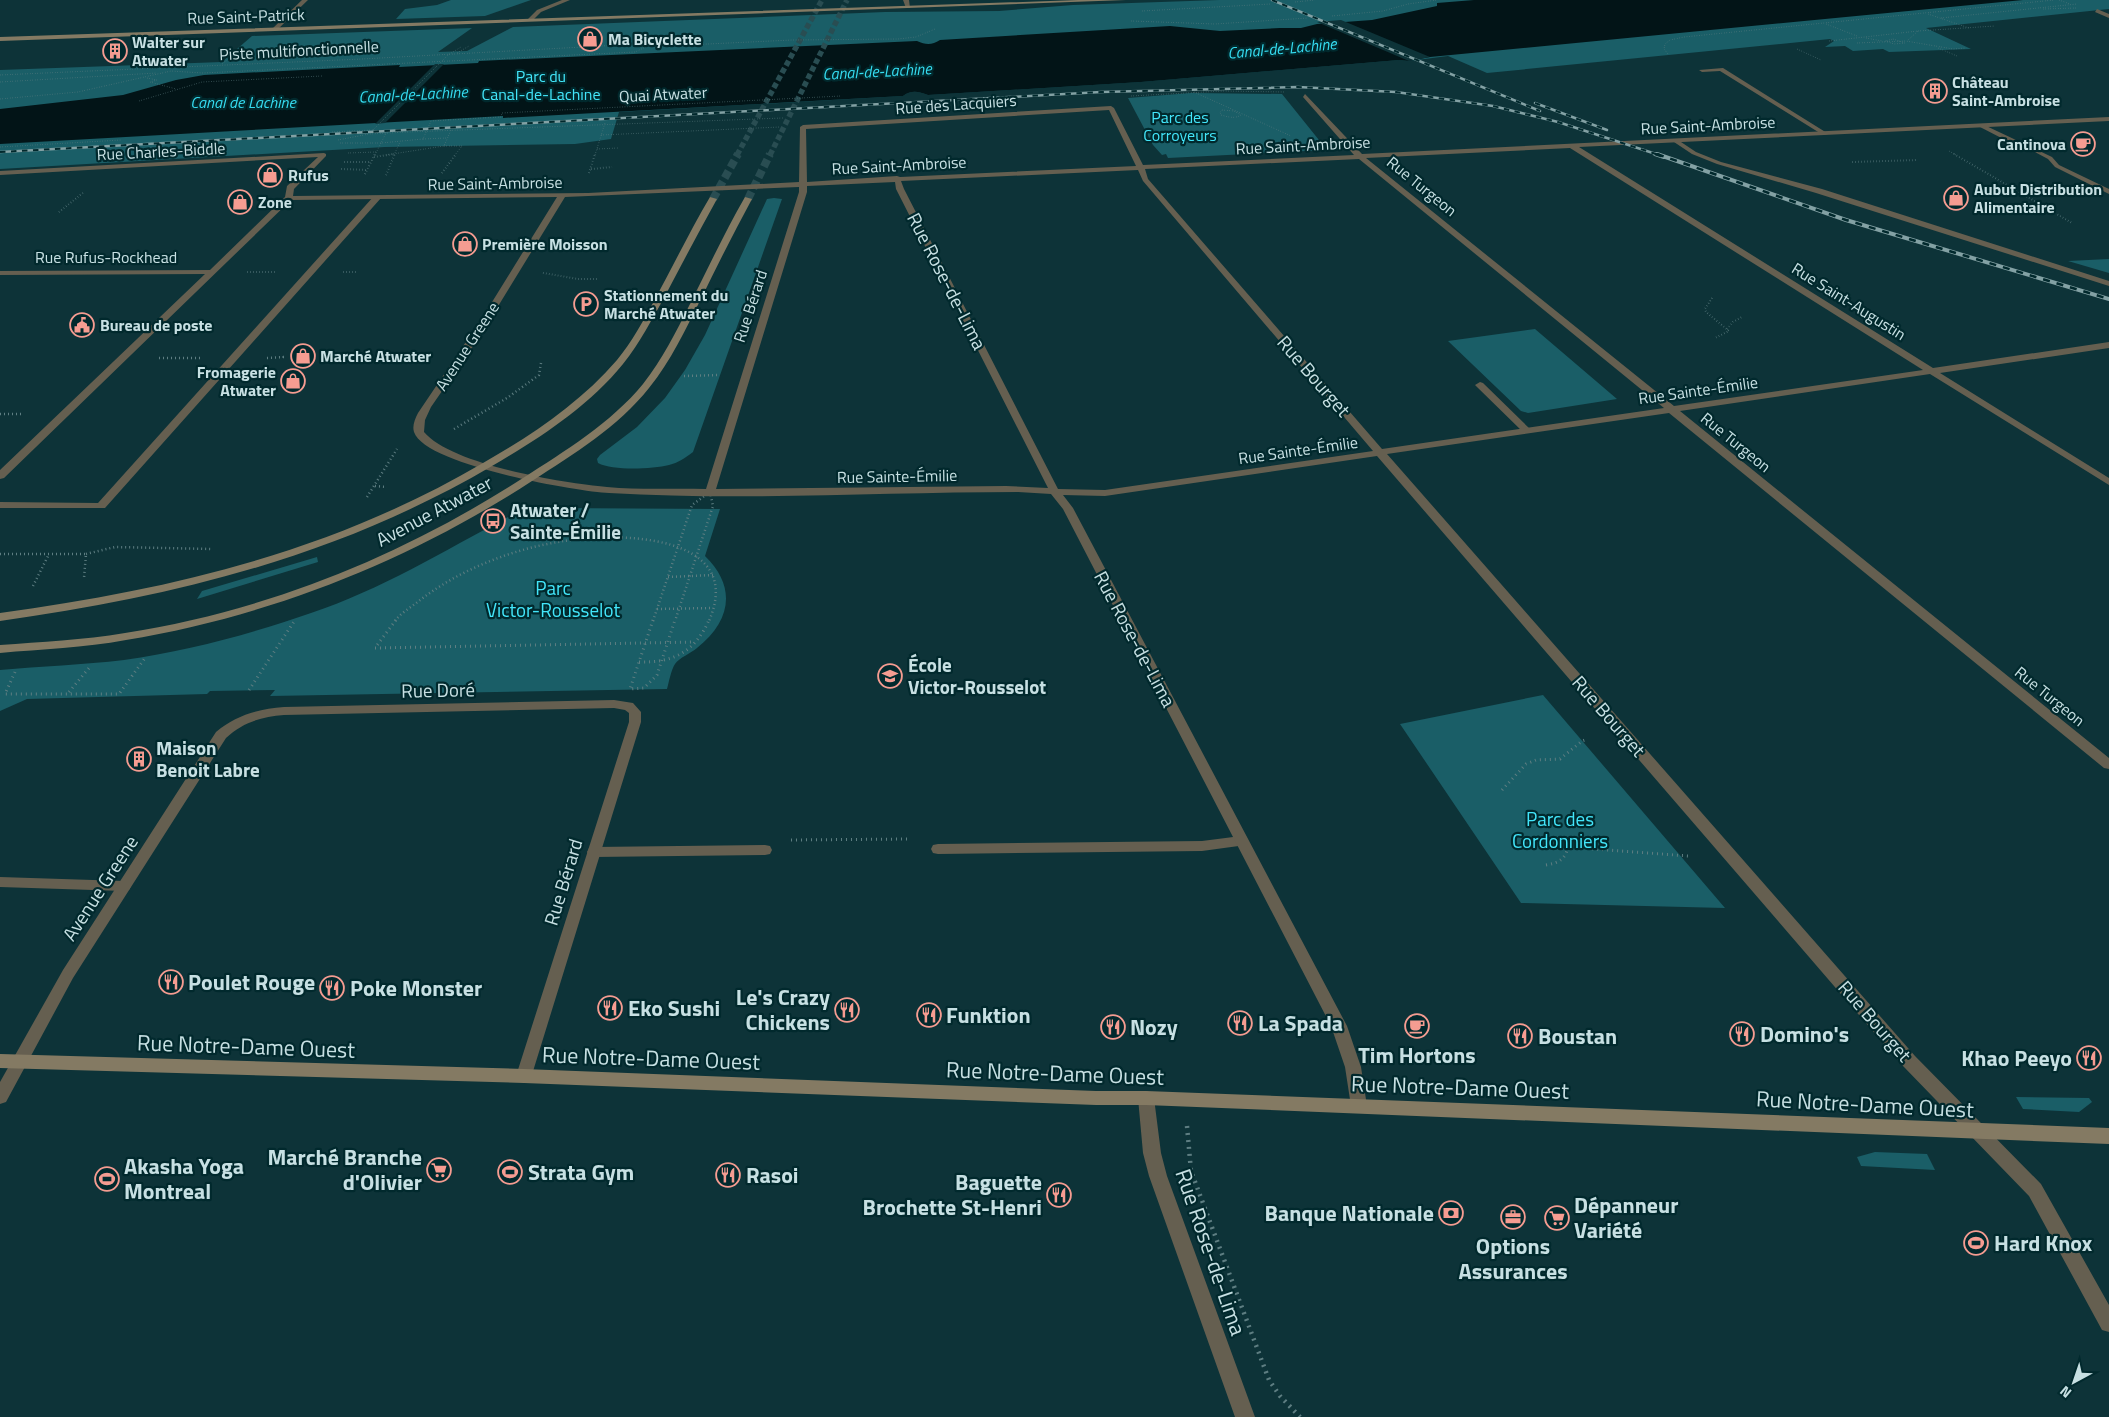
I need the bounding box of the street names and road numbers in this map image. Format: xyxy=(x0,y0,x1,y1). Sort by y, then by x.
street label: Rue Saint-Patrick xyxy=(187,2,306,30)
street label: Piste multifonctionnelle xyxy=(219,34,379,66)
street label: Quai Atwater xyxy=(618,80,708,108)
street label: Rue des Lacquiers xyxy=(895,88,1017,120)
street label: Rue Saint-Ambroise xyxy=(1640,109,1776,141)
street label: Rue Saint-Ambroise xyxy=(1235,129,1371,161)
street label: Rue Charles-Biddle xyxy=(96,136,226,166)
street label: Rue Saint-Ambroise xyxy=(831,149,967,181)
street label: Rue Turgeon xyxy=(1382,150,1462,222)
street label: Rue Saint-Ambroise xyxy=(427,170,563,196)
street label: Rue Rose-de-Lima xyxy=(900,207,995,355)
street label: Rue Rufus-Rockhead xyxy=(35,245,177,269)
street label: Rue Saint-Augustin xyxy=(1787,256,1911,346)
street label: Rue Bérard xyxy=(727,267,773,345)
street label: Avenue Greene xyxy=(429,297,505,395)
street label: Rue Bourget xyxy=(1271,329,1358,423)
street label: Rue Sainte-Émilie xyxy=(1637,370,1759,410)
street label: Rue Turgeon xyxy=(1696,406,1776,478)
street label: Rue Sainte-Émilie xyxy=(1237,430,1359,470)
street label: Rue Sainte-Émilie xyxy=(837,463,957,489)
street label: Avenue Atwater xyxy=(370,467,497,553)
street label: Rue Rose-de-Lima xyxy=(1087,566,1184,712)
street label: Rue Turgeon xyxy=(2010,660,2090,732)
street label: Rue Bourget xyxy=(1566,669,1653,763)
street label: Rue Doré xyxy=(401,674,475,705)
street label: Avenue Greene xyxy=(55,829,145,946)
street label: Rue Bérard xyxy=(536,835,589,929)
street label: Rue Bourget xyxy=(1832,974,1919,1068)
street label: Rue Notre-Dame Ouest xyxy=(136,1025,356,1067)
street label: Rue Notre-Dame Ouest xyxy=(541,1037,761,1079)
street label: Rue Notre-Dame Ouest xyxy=(945,1052,1165,1094)
street label: Rue Notre-Dame Ouest xyxy=(1350,1066,1570,1108)
street label: Rue Notre-Dame Ouest xyxy=(1755,1081,1975,1127)
street label: Rue Rose-de-Lima xyxy=(1167,1164,1255,1340)

